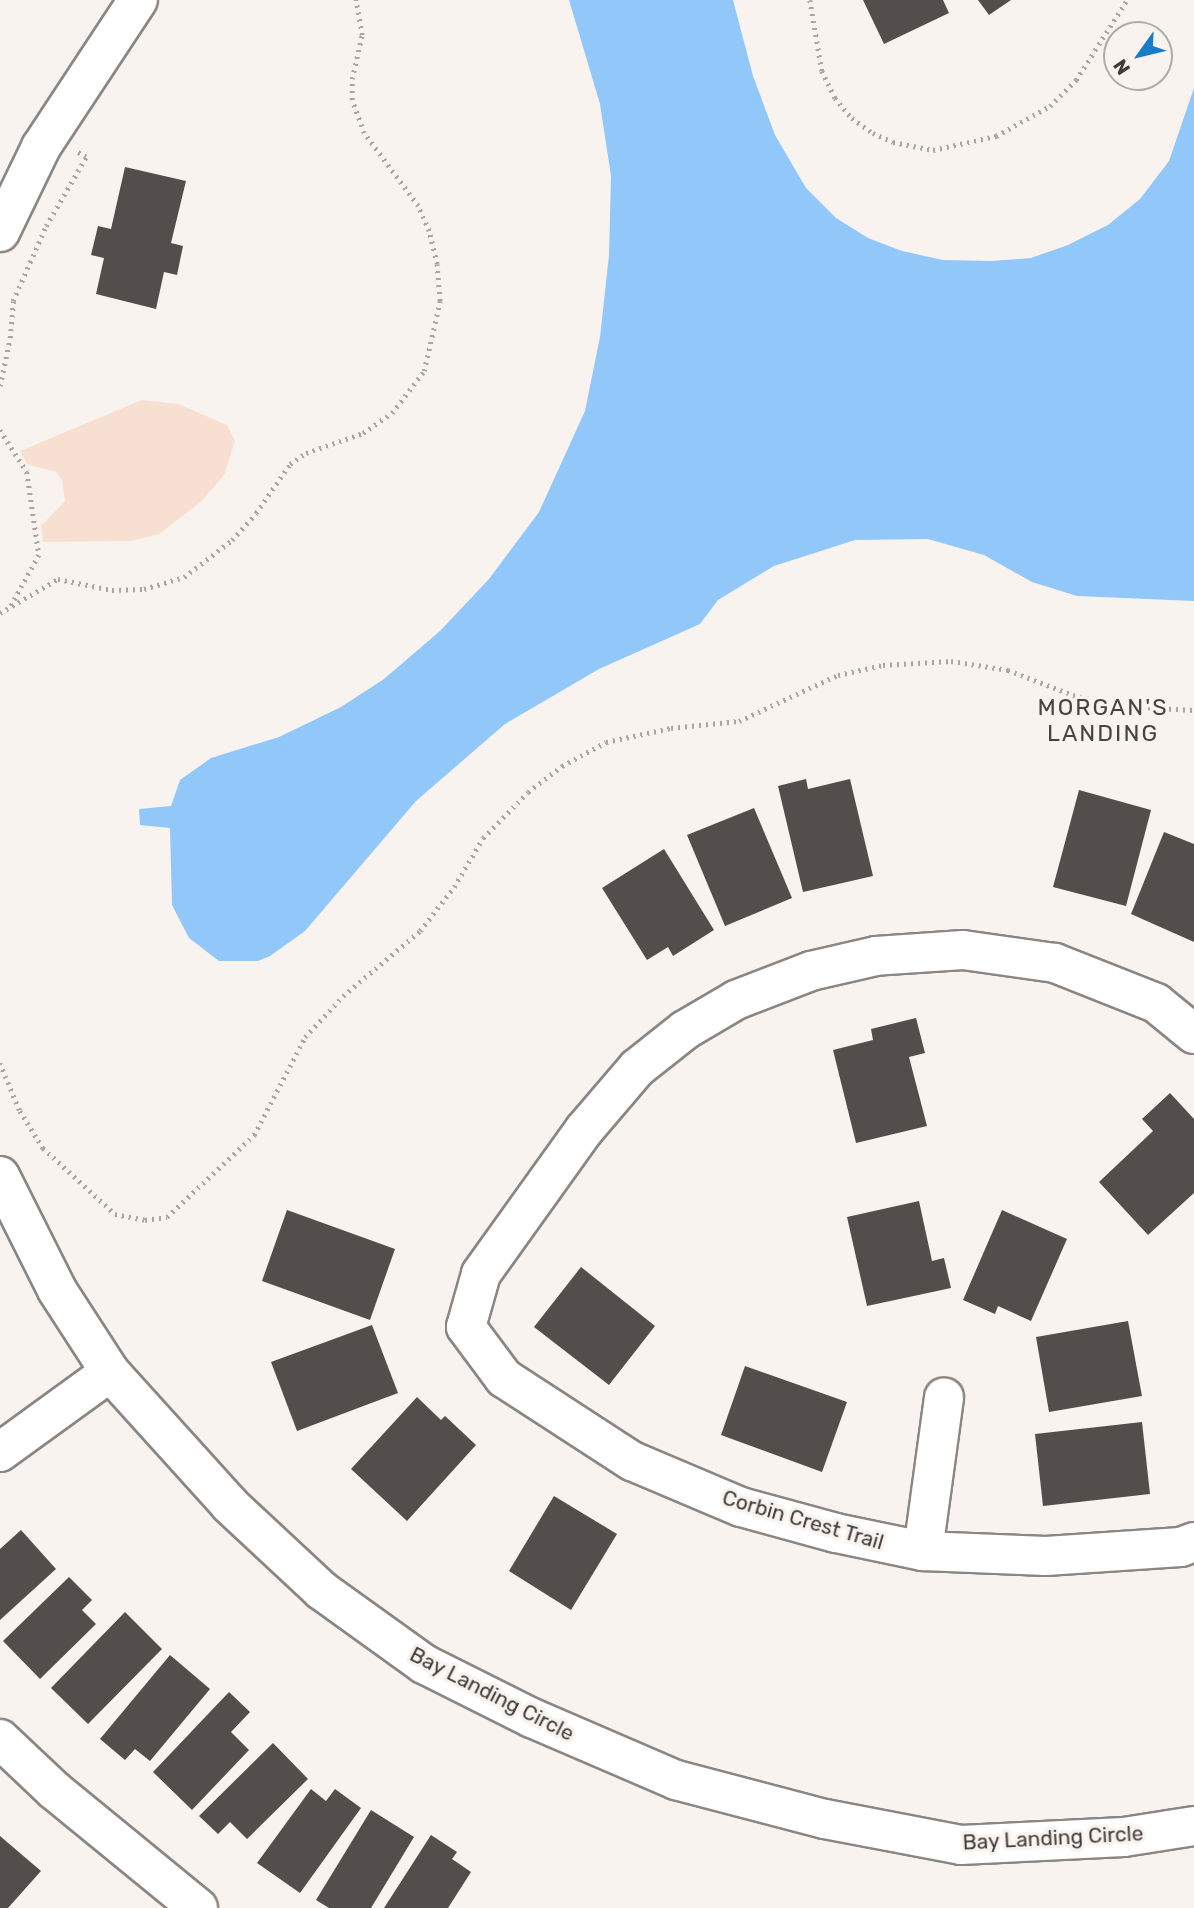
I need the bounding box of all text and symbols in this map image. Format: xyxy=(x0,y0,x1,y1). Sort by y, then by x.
north arrow xyxy=(1103,21,1173,91)
text: N xyxy=(1108,55,1135,79)
district label: MORGAN'S LANDING xyxy=(1039,693,1167,747)
street label: Corbin Crest Trail xyxy=(719,1485,887,1555)
street label: Bay Landing Circle xyxy=(405,1642,579,1746)
street label: Bay Landing Circle xyxy=(962,1821,1144,1855)

